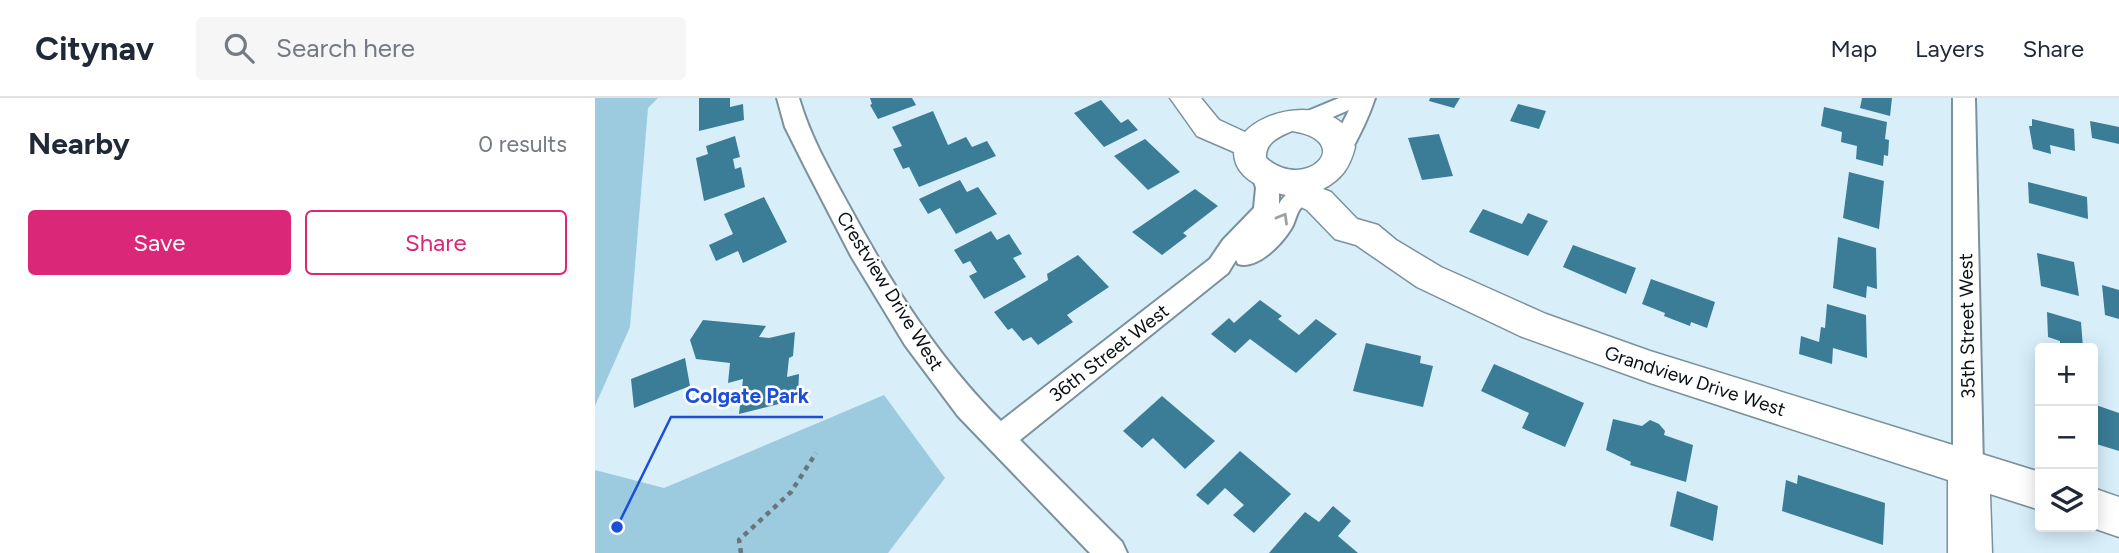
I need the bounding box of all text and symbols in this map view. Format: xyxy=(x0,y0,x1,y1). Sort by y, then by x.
search box xyxy=(196,17,686,80)
text: Citynav xyxy=(35,29,154,68)
icon: search xyxy=(220,29,258,67)
text: Search here xyxy=(276,32,415,64)
text: Map xyxy=(1830,34,1877,63)
text: Layers xyxy=(1915,34,1984,63)
text: Share xyxy=(2022,34,2084,63)
text: Nearby xyxy=(28,125,130,162)
text: 0 results xyxy=(478,130,567,158)
street label: Crestview Drive West xyxy=(832,207,948,375)
button: Save xyxy=(28,210,291,275)
button: Share xyxy=(305,210,567,275)
one-way arrow xyxy=(1275,212,1288,225)
street label: 35th Street West xyxy=(1954,253,1980,399)
street label: 36th Street West xyxy=(1045,299,1173,407)
street label: Grandview Drive West xyxy=(1602,341,1788,421)
map controls xyxy=(2035,343,2098,532)
button: + xyxy=(2035,343,2098,406)
callout: Colgate Park xyxy=(671,375,823,417)
text: Colgate Park xyxy=(685,383,810,408)
button: − xyxy=(2035,406,2098,469)
button: layers xyxy=(2035,469,2098,532)

